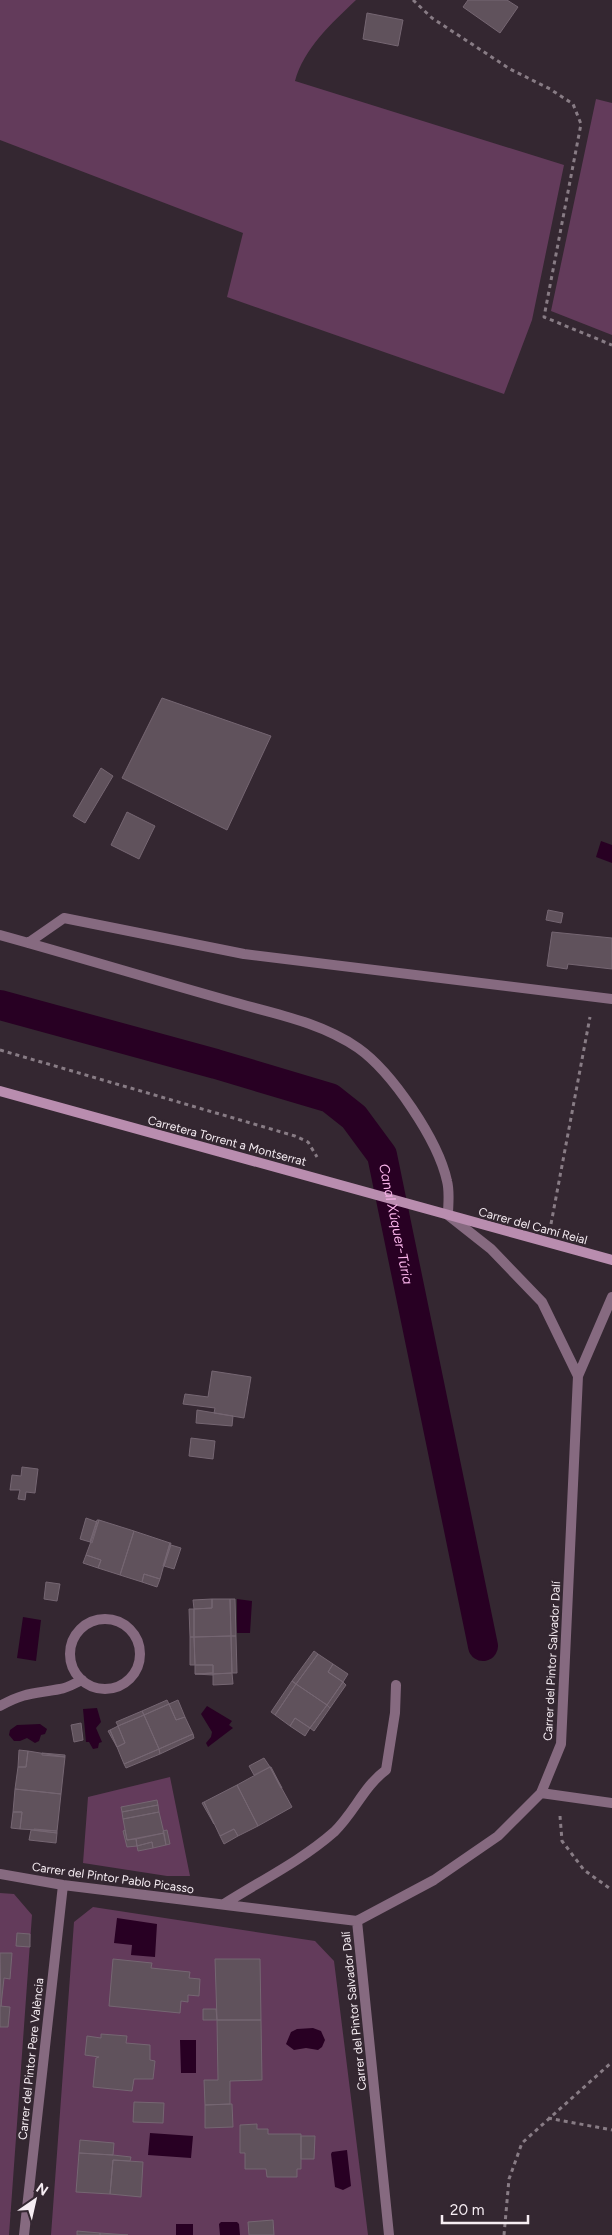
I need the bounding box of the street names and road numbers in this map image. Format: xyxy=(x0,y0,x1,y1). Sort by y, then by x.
street label: Carretera Torrent a Montserrat xyxy=(146,1113,308,1169)
street label: Carrer del Camí Reial xyxy=(477,1205,589,1247)
street label: Carrer del Pintor Salvador Dalí xyxy=(541,1580,563,1741)
street label: Carrer del Pintor Pablo Picasso xyxy=(31,1860,195,1896)
street label: Carrer del Pintor Salvador Dalí xyxy=(339,1930,369,2091)
street label: Carrer del Pintor Pere València xyxy=(16,1977,46,2141)

